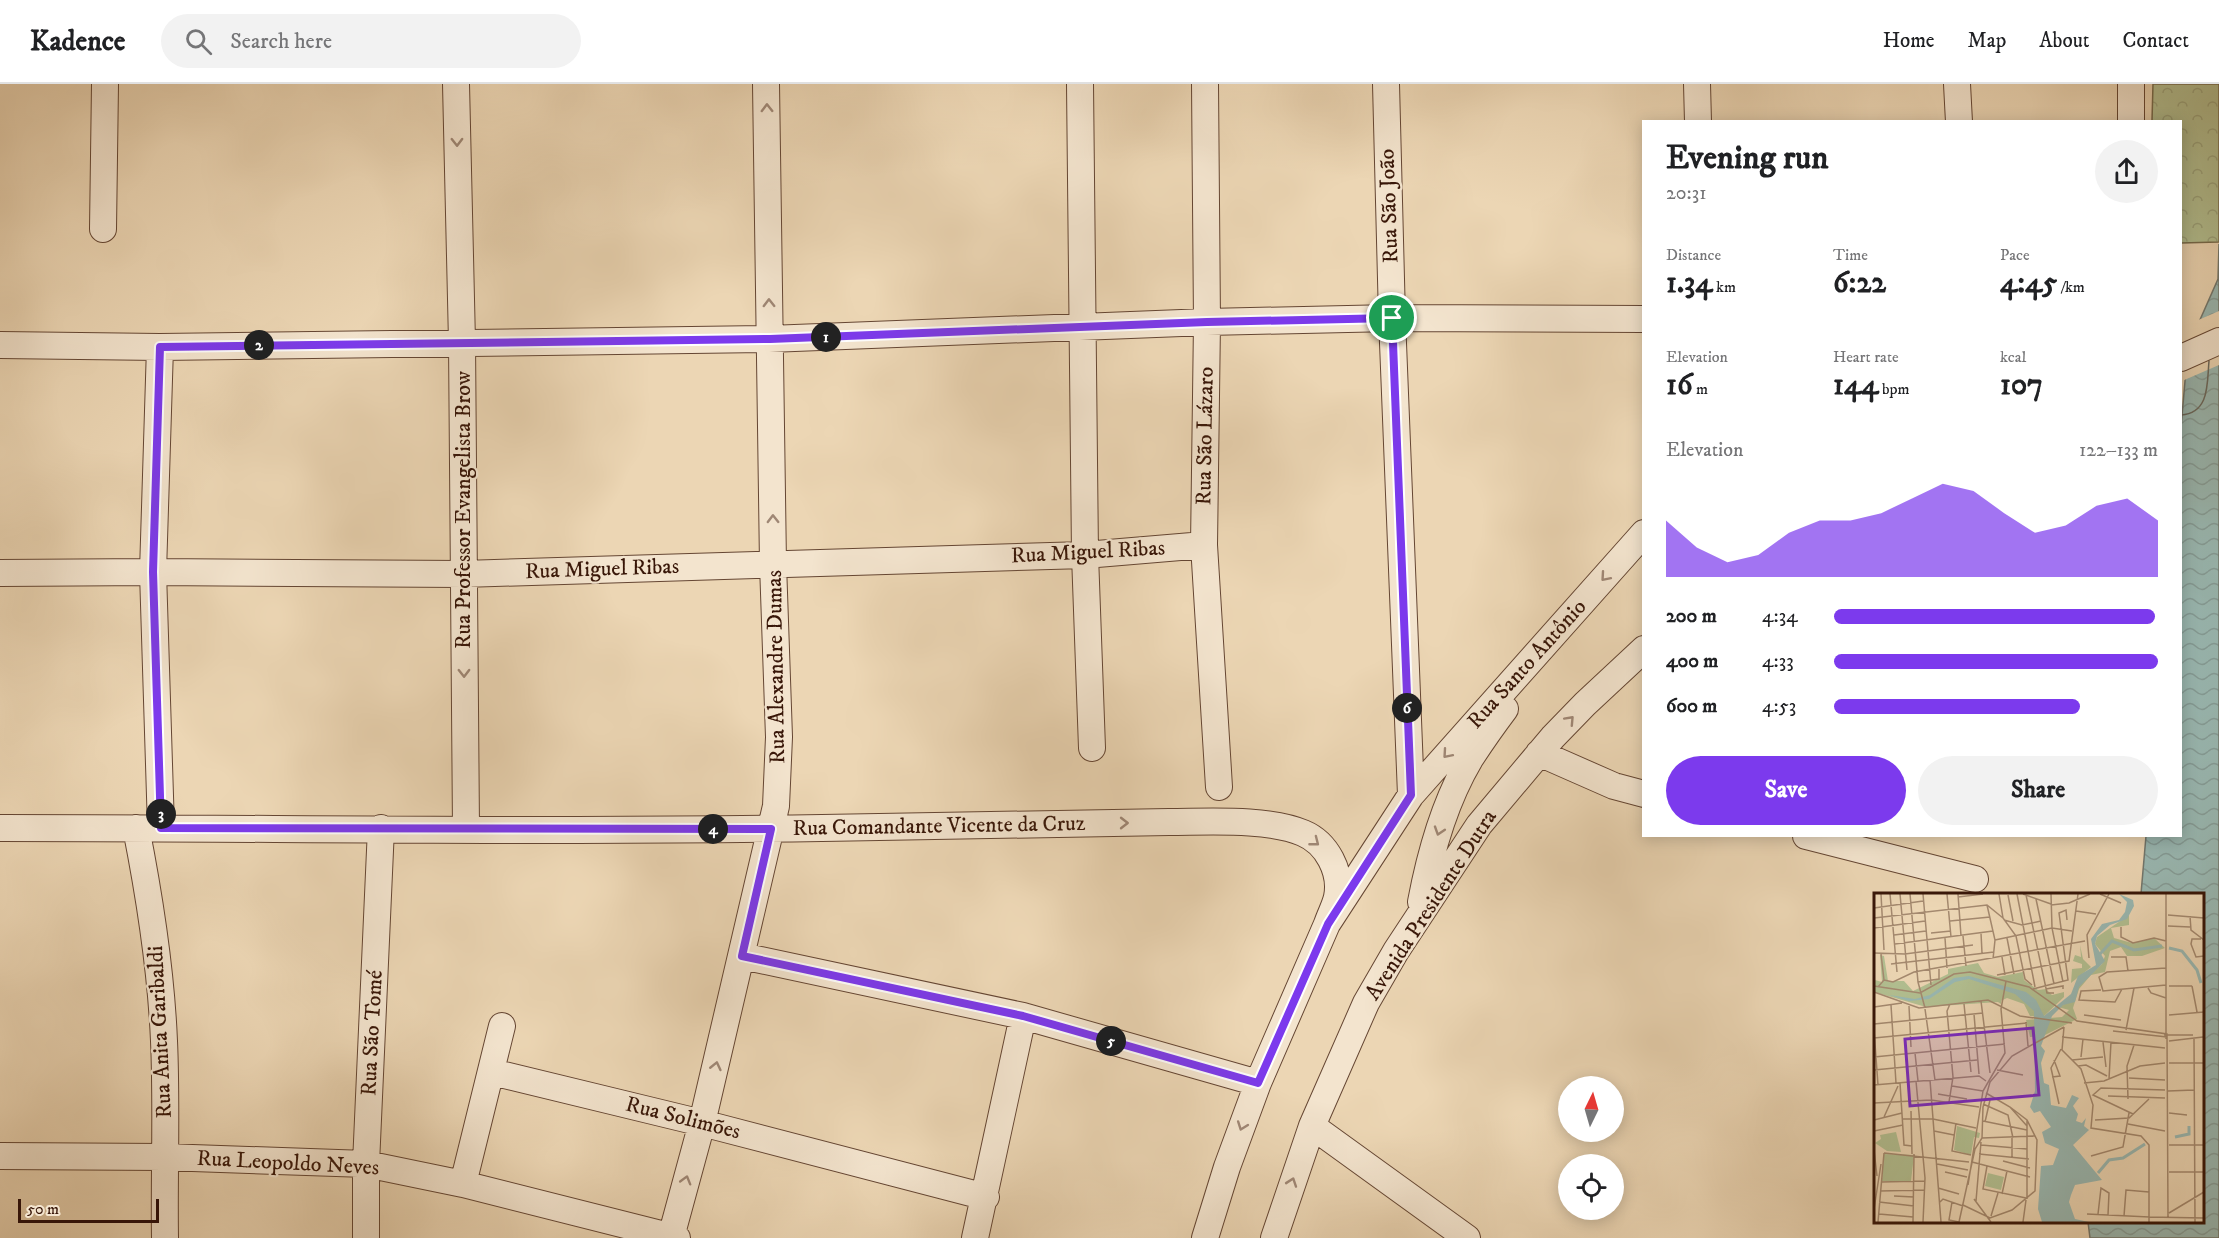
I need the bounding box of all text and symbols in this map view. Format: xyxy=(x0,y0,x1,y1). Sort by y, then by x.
search box xyxy=(161,14,581,68)
text: Kadence xyxy=(30,24,125,59)
icon: search xyxy=(182,25,215,58)
text: Search here xyxy=(230,28,332,55)
text: Home xyxy=(1883,28,1935,54)
text: Map xyxy=(1968,28,2006,54)
text: About xyxy=(2039,28,2090,54)
text: Contact xyxy=(2123,28,2189,54)
one-way arrow xyxy=(761,104,773,113)
one-way arrow xyxy=(451,138,464,147)
text: Evening run xyxy=(1666,138,1828,179)
button: share xyxy=(2095,140,2158,203)
street label: Rua São João xyxy=(1374,148,1404,264)
text: 20:31 xyxy=(1666,181,1707,206)
text: Distance xyxy=(1666,245,1721,265)
text: Time xyxy=(1833,245,1868,265)
text: Pace xyxy=(2000,245,2030,265)
text: 1.34 xyxy=(1666,265,1713,302)
text: 6:22 xyxy=(1833,265,1886,302)
text: 4:45 xyxy=(2000,265,2057,302)
text: km xyxy=(1713,277,1736,297)
text: /km xyxy=(2057,277,2085,297)
pin xyxy=(1366,292,1417,343)
one-way arrow xyxy=(763,299,775,308)
icon: arrive xyxy=(1375,301,1408,334)
pin: 1 xyxy=(811,322,841,352)
text: 1 xyxy=(823,327,829,347)
pin: 2 xyxy=(244,330,274,360)
text: 2 xyxy=(255,335,263,355)
text: Elevation xyxy=(1666,347,1728,367)
text: Heart rate xyxy=(1833,347,1899,367)
text: kcal xyxy=(2000,347,2026,367)
street label: Rua São Lázaro xyxy=(1190,366,1220,506)
text: 16 xyxy=(1666,367,1693,404)
text: 144 xyxy=(1833,367,1879,404)
text: 107 xyxy=(2000,367,2043,404)
street label: Rua Professor Evangelista Brow xyxy=(450,371,477,649)
text: m xyxy=(1693,379,1708,399)
text: bpm xyxy=(1879,379,1910,399)
text: Elevation xyxy=(1666,438,1743,463)
text: 122–133 m xyxy=(2079,438,2158,463)
one-way arrow xyxy=(767,515,779,524)
street label: Rua Miguel Ribas xyxy=(1010,534,1166,570)
street label: Rua Miguel Ribas xyxy=(524,553,680,585)
street label: Rua Alexandre Dumas xyxy=(761,570,791,764)
one-way arrow xyxy=(1602,570,1613,581)
street label: Rua Santo Antônio xyxy=(1462,594,1592,734)
text: 200 m xyxy=(1666,604,1717,629)
text: 4:34 xyxy=(1762,604,1798,629)
text: 400 m xyxy=(1666,649,1718,674)
text: 4:33 xyxy=(1762,649,1794,674)
one-way arrow xyxy=(458,669,471,678)
pin: 6 xyxy=(1392,693,1422,723)
text: 600 m xyxy=(1666,694,1717,719)
text: 4:53 xyxy=(1762,694,1796,719)
text: 6 xyxy=(1403,698,1411,718)
one-way arrow xyxy=(1563,716,1574,726)
one-way arrow xyxy=(1443,747,1454,758)
button: Save xyxy=(1666,756,1906,825)
button: Share xyxy=(1918,756,2158,825)
pin: 3 xyxy=(146,799,176,829)
text: 3 xyxy=(158,804,164,824)
street label: Avenida Presidente Dutra xyxy=(1359,804,1503,1005)
street label: Rua Comandante Vicente da Cruz xyxy=(792,810,1086,842)
pin: 4 xyxy=(698,814,728,844)
one-way arrow xyxy=(1119,817,1128,829)
text: 4 xyxy=(708,819,718,839)
one-way arrow xyxy=(1434,825,1446,836)
one-way arrow xyxy=(1308,834,1319,845)
inset map xyxy=(1874,893,2204,1223)
street label: Rua Anita Garibaldi xyxy=(142,945,178,1119)
street label: Rua São Tomé xyxy=(355,969,389,1097)
pin: 5 xyxy=(1096,1026,1126,1056)
text: 5 xyxy=(1107,1031,1115,1051)
one-way arrow xyxy=(709,1061,722,1071)
north arrow xyxy=(1558,1076,1624,1142)
map controls xyxy=(1558,1076,1624,1220)
street label: Rua Solimões xyxy=(623,1091,743,1145)
one-way arrow xyxy=(1236,1121,1249,1131)
street label: Rua Leopoldo Neves xyxy=(196,1145,380,1181)
button: locate xyxy=(1558,1154,1624,1220)
one-way arrow xyxy=(679,1175,692,1185)
one-way arrow xyxy=(1285,1177,1298,1188)
scale bar xyxy=(18,1196,159,1224)
text: 50 m xyxy=(27,1199,59,1219)

